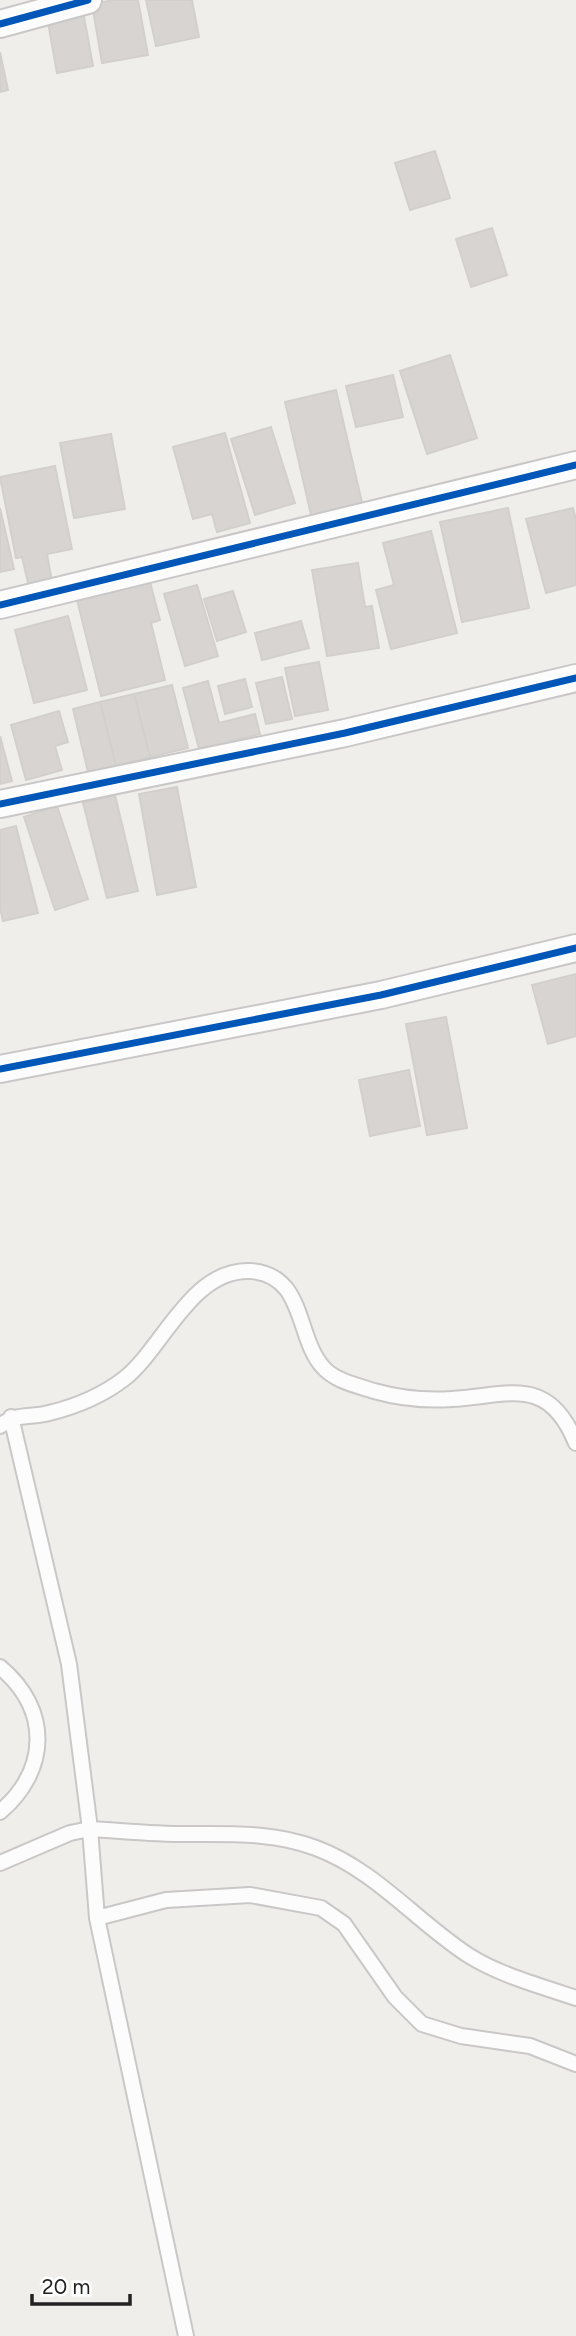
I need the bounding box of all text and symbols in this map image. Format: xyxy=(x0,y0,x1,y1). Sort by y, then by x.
scale bar xyxy=(32,2262,130,2306)
text: 20 m xyxy=(42,2274,90,2299)

